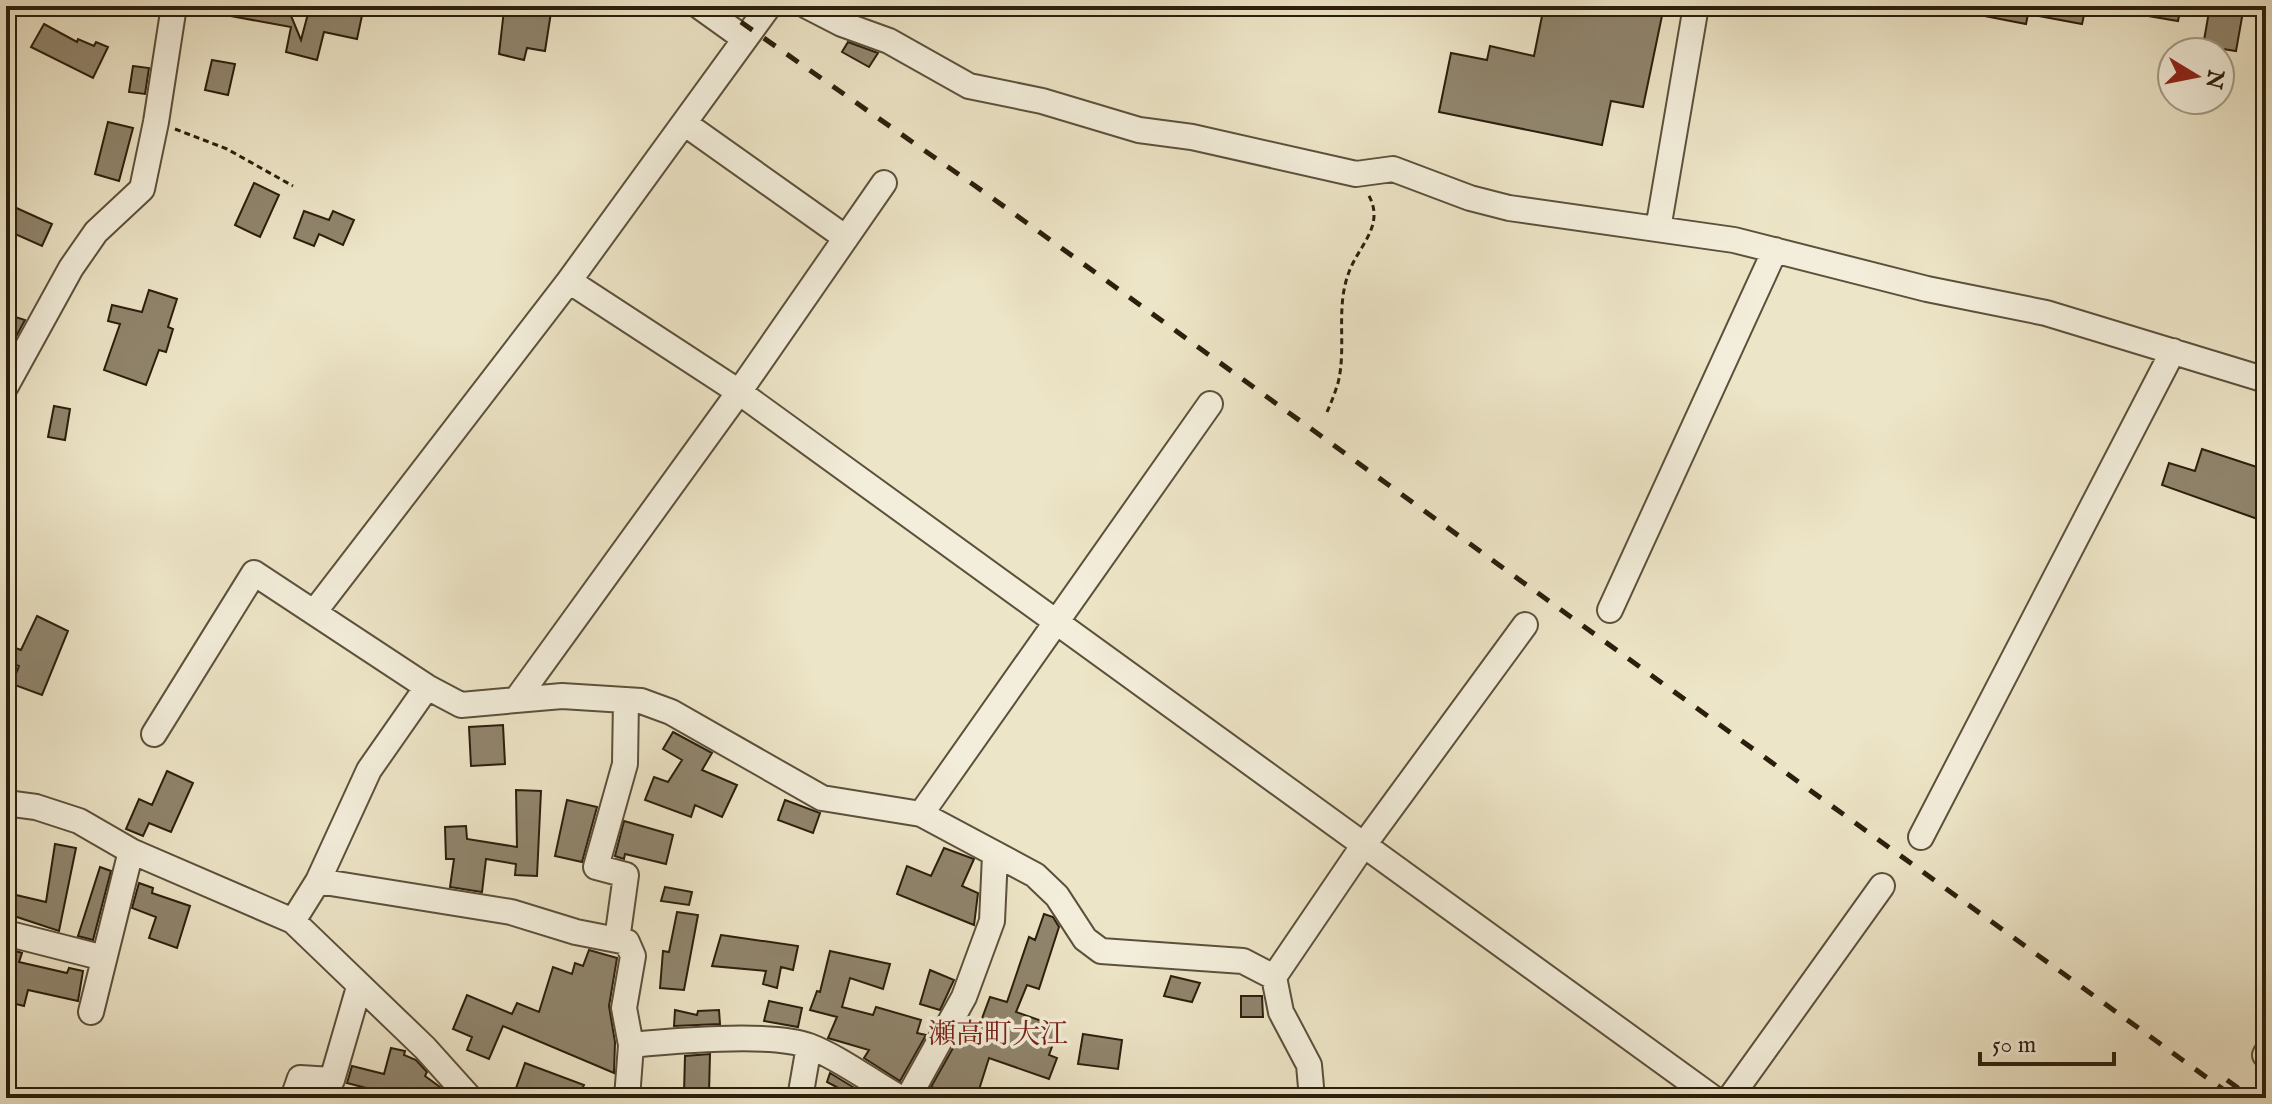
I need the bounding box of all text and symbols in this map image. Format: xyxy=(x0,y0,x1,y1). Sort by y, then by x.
north arrow xyxy=(2156,36,2236,116)
text: N xyxy=(2198,66,2229,91)
scale bar xyxy=(1980,1016,2114,1066)
district label: 瀬高町大江 xyxy=(928,1018,1068,1053)
text: 50 m xyxy=(1992,1030,2036,1061)

